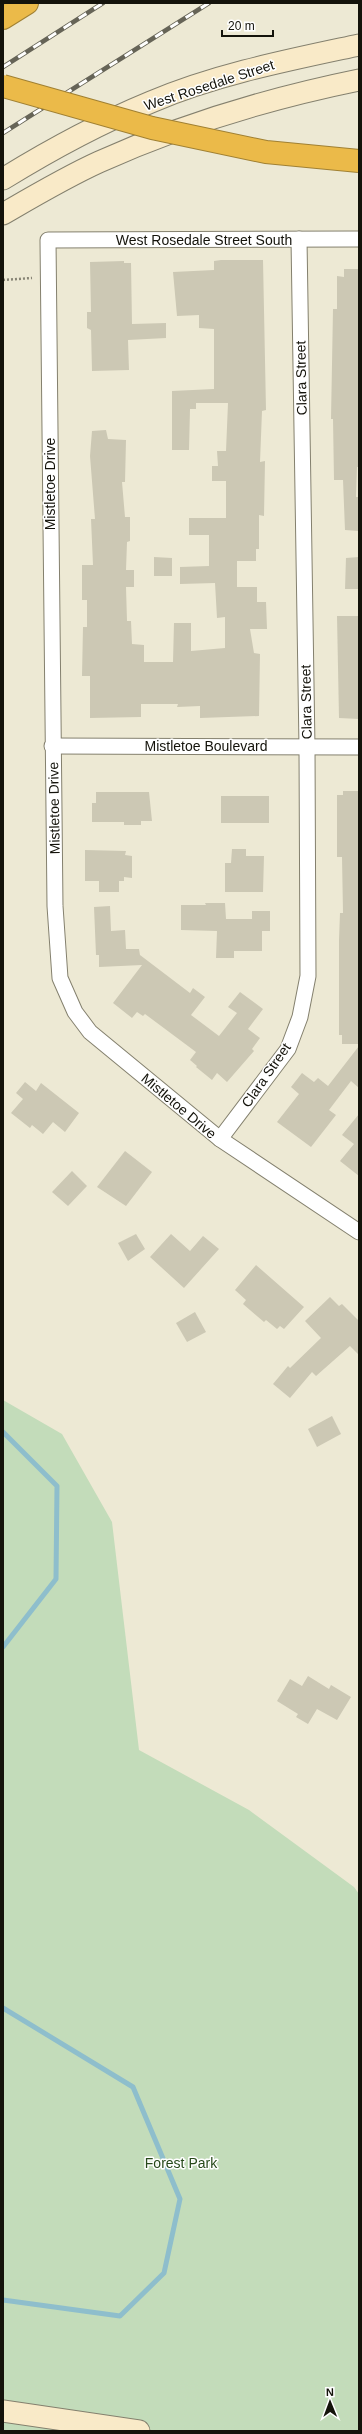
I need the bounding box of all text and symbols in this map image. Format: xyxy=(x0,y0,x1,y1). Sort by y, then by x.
scale bar xyxy=(222,12,273,38)
text: 20 m xyxy=(228,19,255,33)
street label: West Rosedale Street xyxy=(142,56,276,114)
street label: West Rosedale Street South xyxy=(116,232,292,248)
street label: Clara Street xyxy=(292,340,310,415)
street label: Mistletoe Drive xyxy=(42,438,58,530)
street label: Clara Street xyxy=(297,664,315,739)
street label: Mistletoe Boulevard xyxy=(145,738,267,754)
street label: Mistletoe Drive xyxy=(45,761,63,854)
street label: Clara Street xyxy=(238,1040,294,1110)
street label: Mistletoe Drive xyxy=(138,1070,220,1142)
park label: Forest Park xyxy=(145,2155,218,2171)
north arrow xyxy=(310,2382,350,2422)
text: N xyxy=(326,2386,334,2398)

